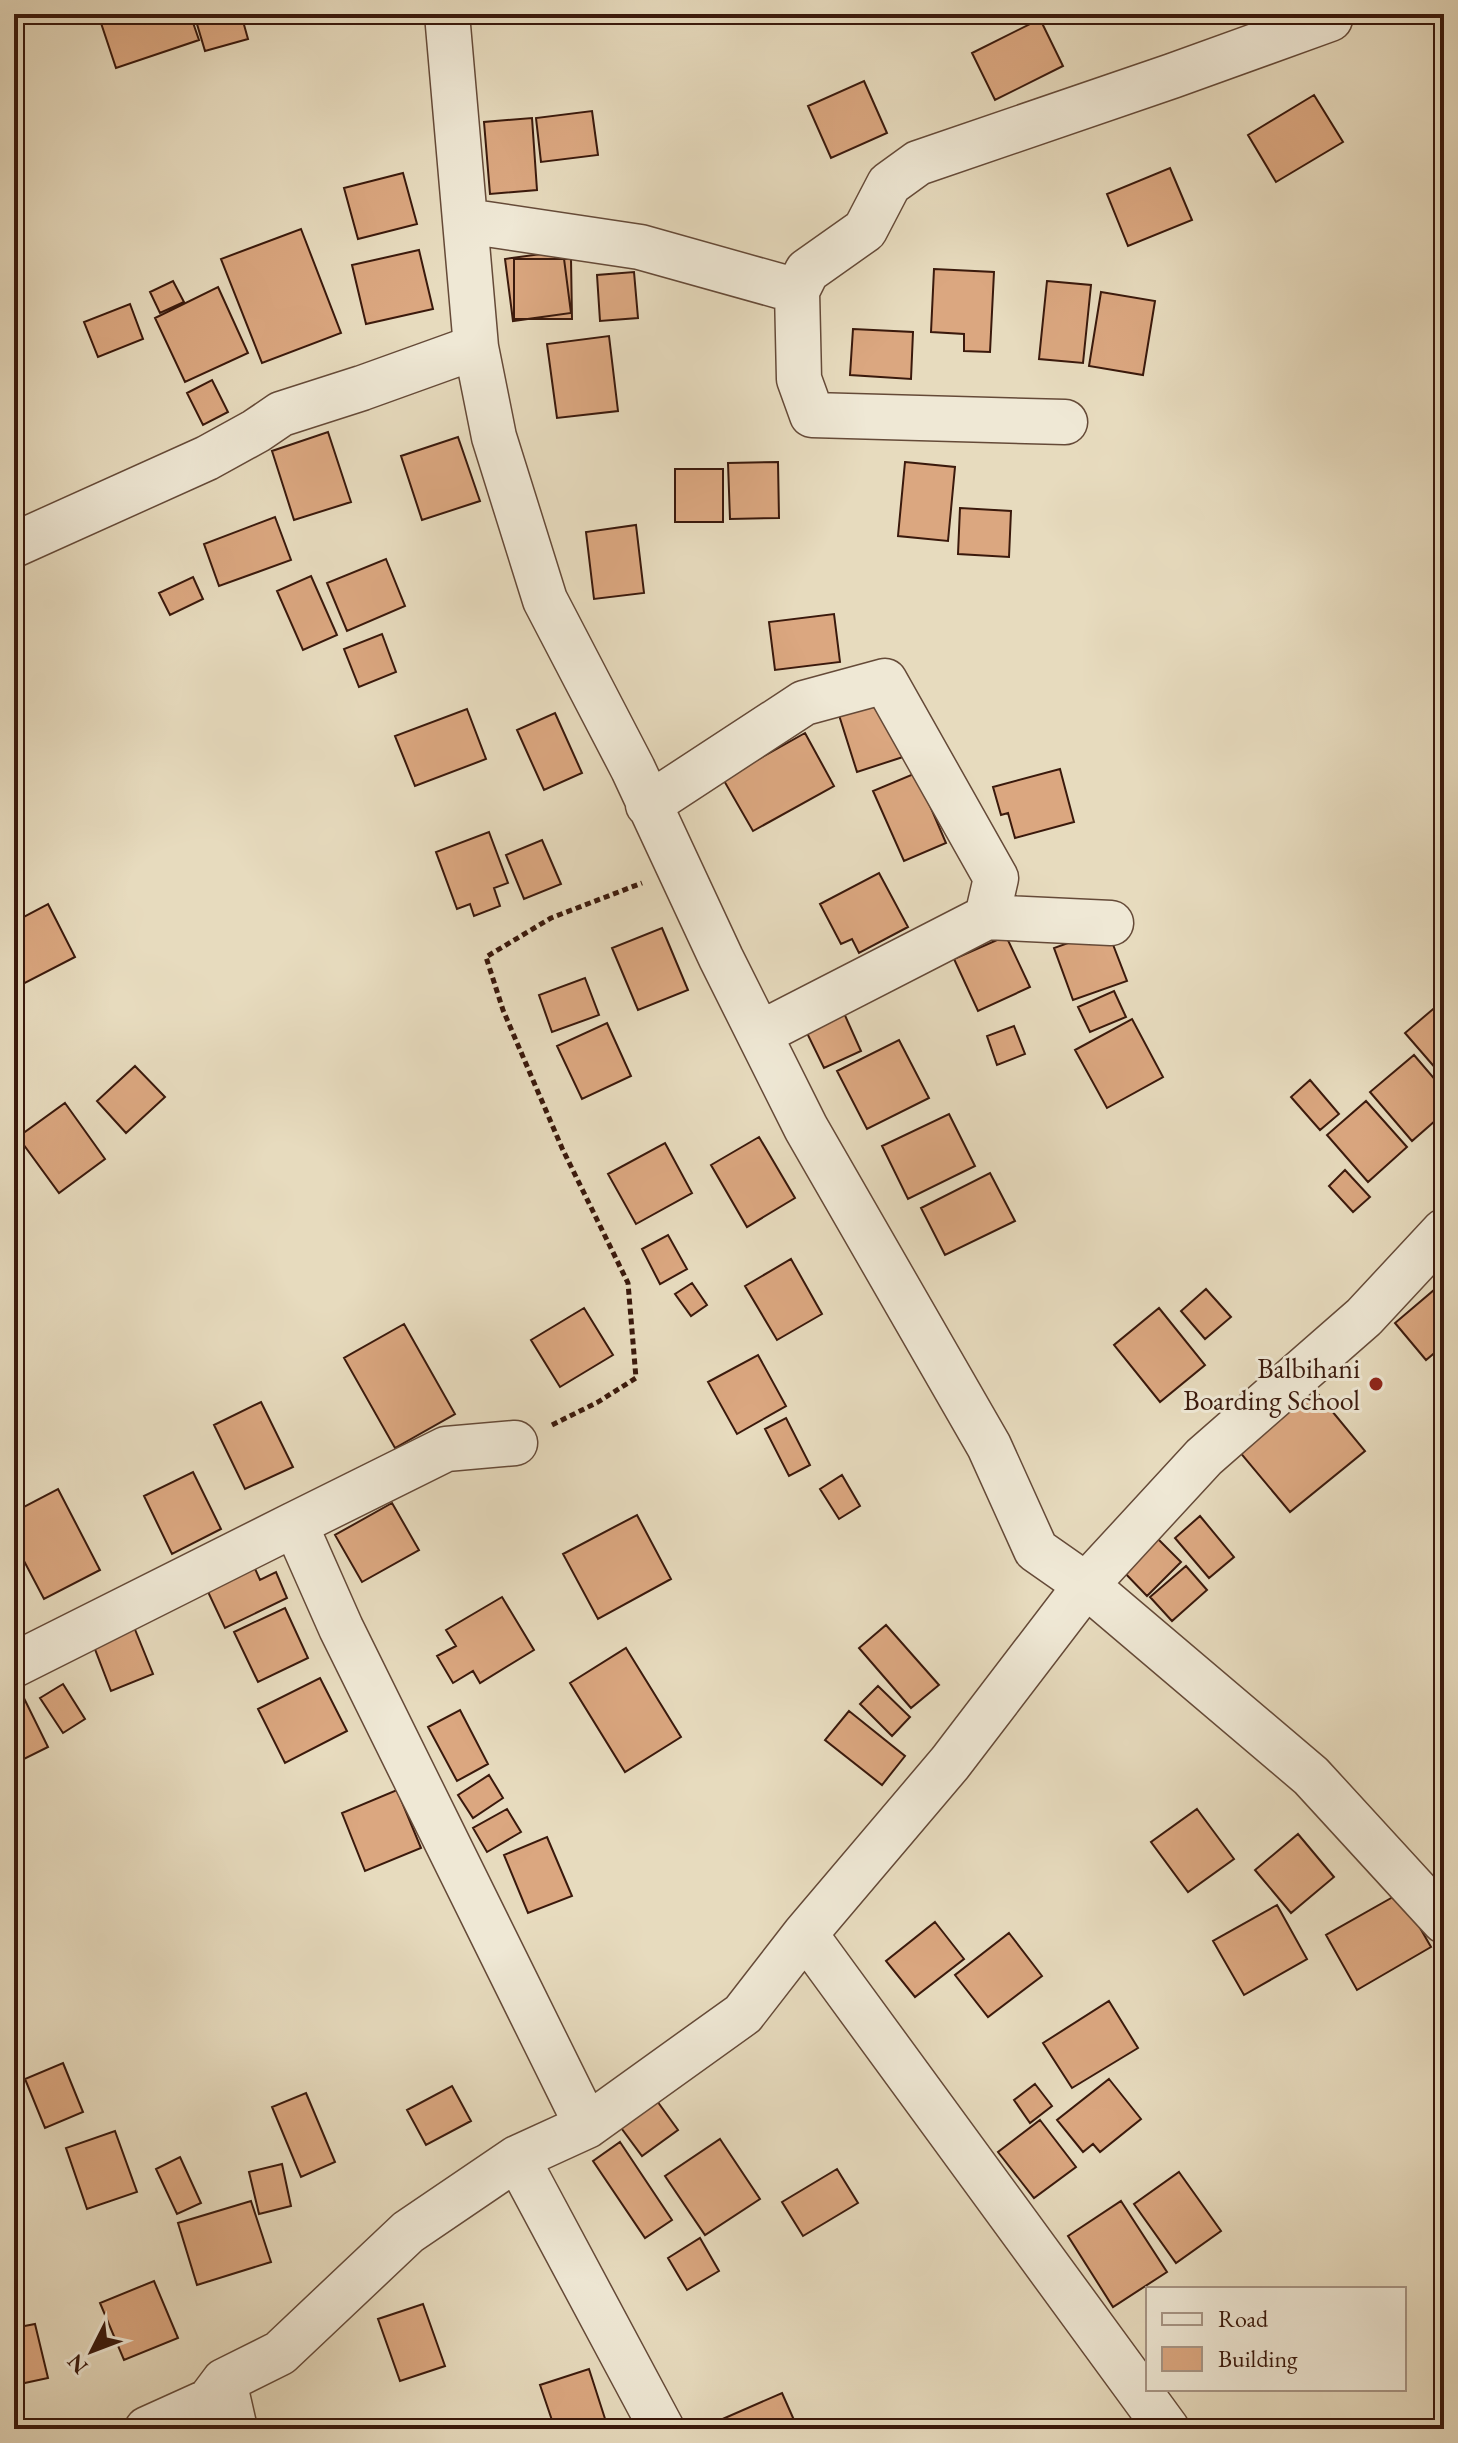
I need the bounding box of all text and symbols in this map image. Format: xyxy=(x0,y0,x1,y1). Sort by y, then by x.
place label: Balbihani Boarding School xyxy=(1183,1350,1360,1418)
marker: Balbihani Boarding School xyxy=(1367,1375,1385,1393)
legend xyxy=(1146,2287,1406,2391)
text: Road xyxy=(1218,2303,1269,2334)
north arrow xyxy=(52,2311,132,2391)
text: Building xyxy=(1218,2343,1298,2374)
text: N xyxy=(61,2348,94,2380)

